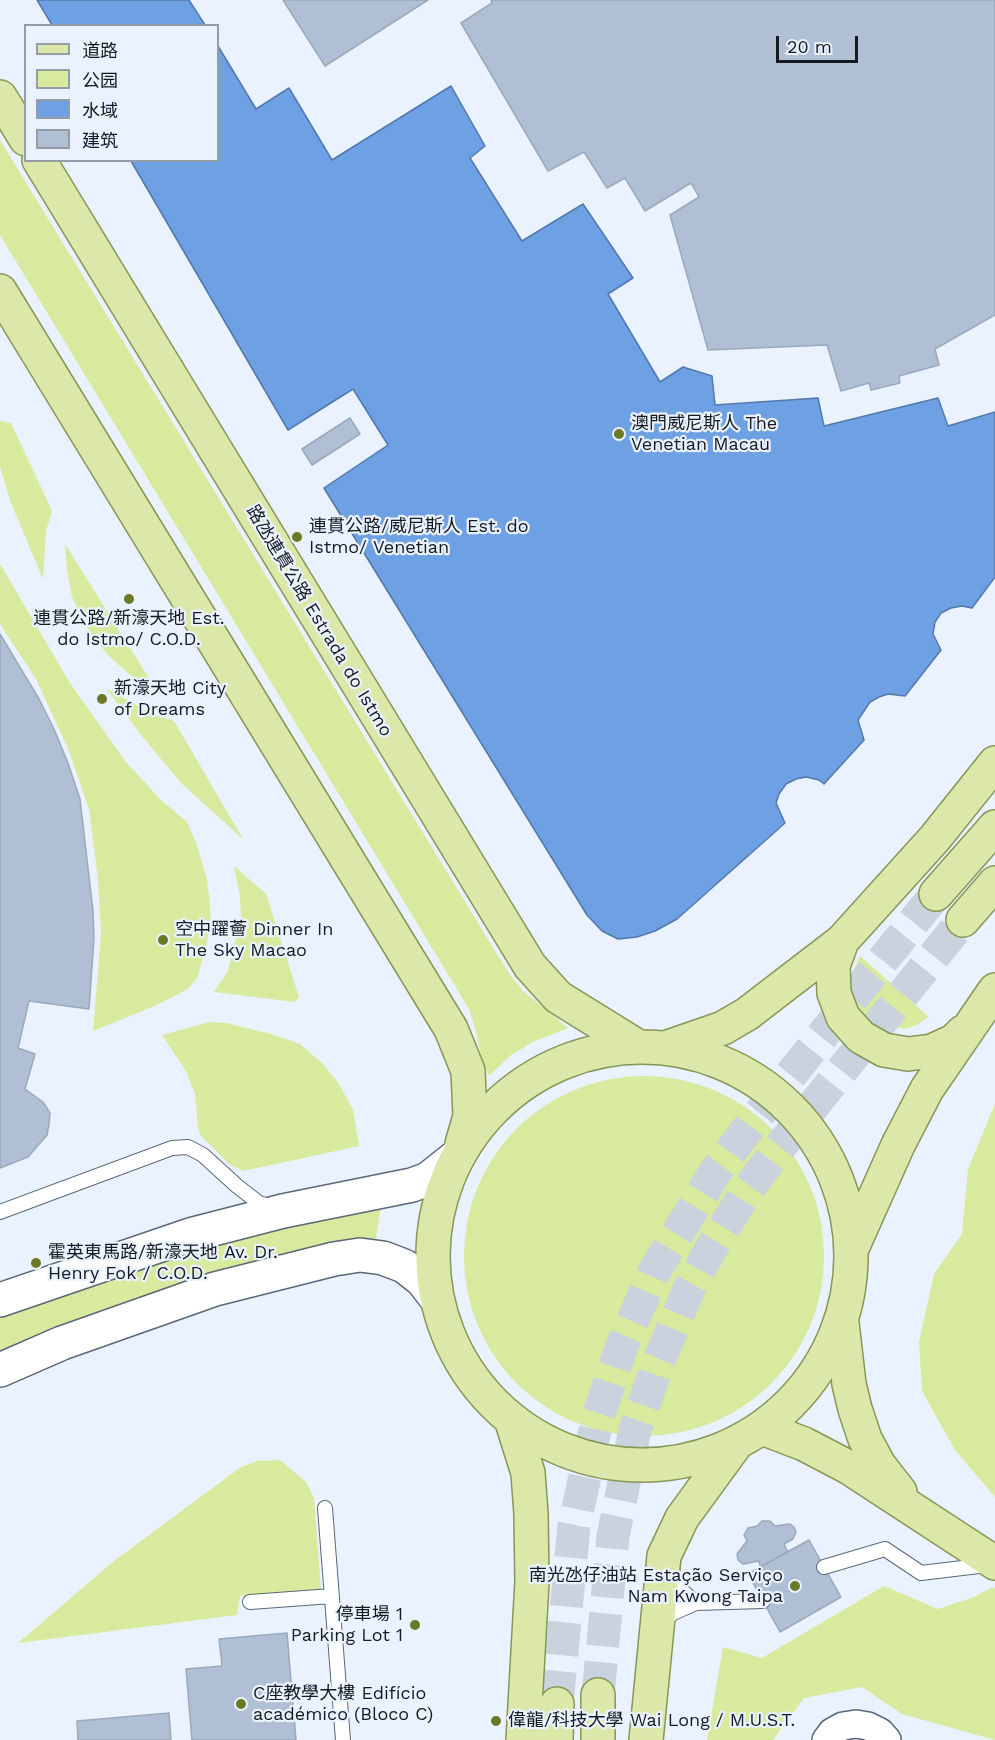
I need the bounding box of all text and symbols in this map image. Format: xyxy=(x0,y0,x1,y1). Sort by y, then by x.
legend xyxy=(24,24,219,162)
scale bar xyxy=(779,24,862,62)
text: 20 m xyxy=(787,36,832,57)
text: 道路 xyxy=(82,40,118,61)
text: 公园 xyxy=(82,70,118,91)
text: 水域 xyxy=(82,100,118,121)
text: 建筑 xyxy=(82,130,118,151)
place label: 澳門威尼斯人 The Venetian Macau xyxy=(631,413,777,456)
marker: 澳門威尼斯人 The Venetian Macau xyxy=(612,427,626,441)
street label: 路氹連貫公路 Estrada do Istmo xyxy=(241,501,397,741)
place label: 連貫公路/威尼斯人 Est. do Istmo/ Venetian xyxy=(309,516,529,558)
marker: 連貫公路/威尼斯人 Est. do Istmo/ Venetian xyxy=(290,530,304,544)
marker: 連貫公路/新濠天地 Est. do Istmo/ C.O.D. xyxy=(122,592,136,606)
place label: 連貫公路/新濠天地 Est. do Istmo/ C.O.D. xyxy=(33,608,225,650)
place label: 新濠天地 City of Dreams xyxy=(114,678,226,720)
marker: 新濠天地 City of Dreams xyxy=(95,692,109,706)
place label: 空中躍薈 Dinner In The Sky Macao xyxy=(175,919,333,962)
marker: 空中躍薈 Dinner In The Sky Macao xyxy=(156,933,170,947)
place label: 霍英東馬路/新濠天地 Av. Dr. Henry Fok / C.O.D. xyxy=(48,1242,278,1284)
marker: 霍英東馬路/新濠天地 Av. Dr. Henry Fok / C.O.D. xyxy=(29,1256,43,1270)
place label: 南光氹仔油站 Estação Serviço Nam Kwong Taipa xyxy=(529,1565,783,1608)
marker: 南光氹仔油站 Estação Serviço Nam Kwong Taipa xyxy=(788,1579,802,1593)
place label: 停車場 1 Parking Lot 1 xyxy=(291,1604,403,1646)
marker: 停車場 1 Parking Lot 1 xyxy=(408,1618,422,1632)
place label: C座教學大樓 Edifício académico (Bloco C) xyxy=(253,1683,433,1726)
marker: C座教學大樓 Edifício académico (Bloco C) xyxy=(234,1697,248,1711)
place label: 偉龍/科技大學 Wai Long / M.U.S.T. xyxy=(508,1710,795,1732)
marker: 偉龍/科技大學 Wai Long / M.U.S.T. xyxy=(489,1714,503,1728)

